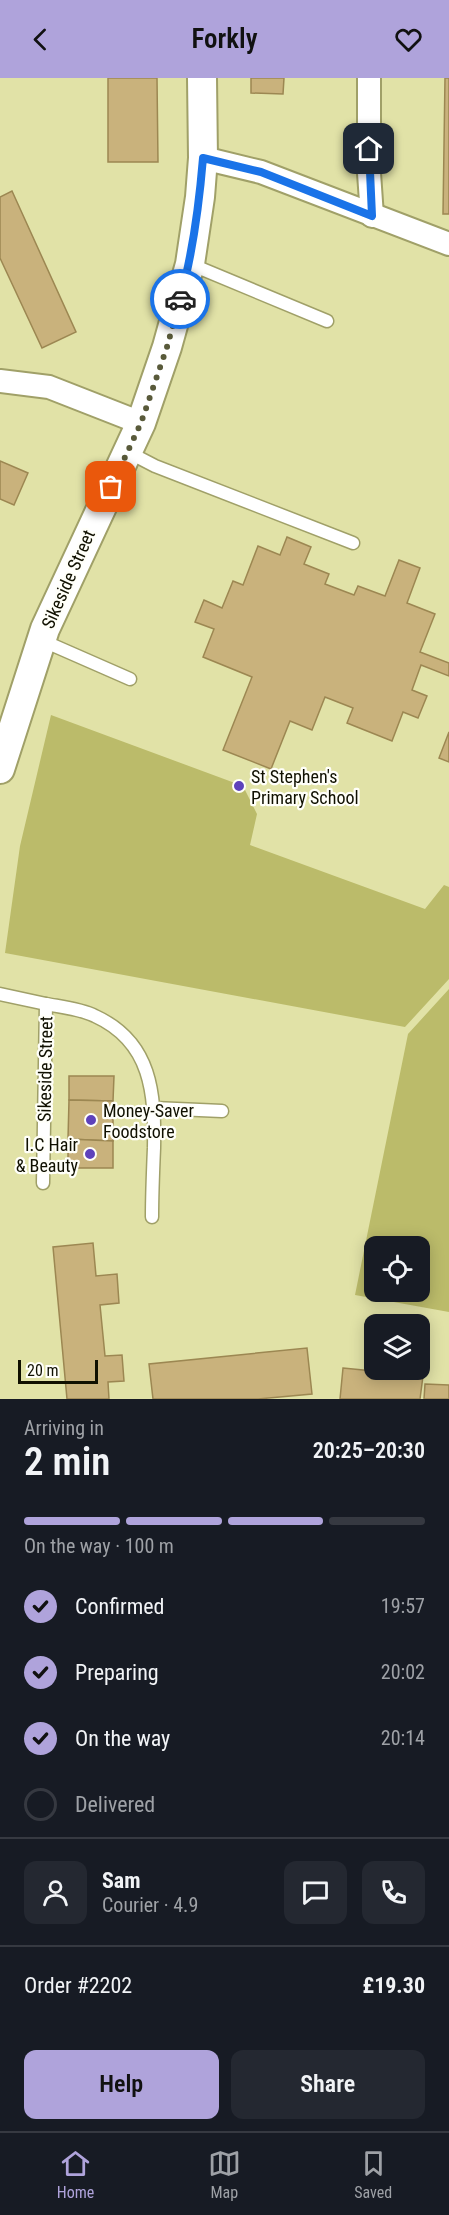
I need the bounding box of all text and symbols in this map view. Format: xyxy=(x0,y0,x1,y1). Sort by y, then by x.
icon: back xyxy=(24,23,57,56)
text: Forkly xyxy=(191,23,258,55)
icon: heart xyxy=(392,23,425,56)
pin xyxy=(343,123,394,174)
icon: home xyxy=(352,132,385,165)
courier xyxy=(150,269,210,329)
icon: car xyxy=(164,283,197,316)
pin xyxy=(85,461,136,512)
icon: bag xyxy=(94,470,127,503)
street label: Sikeside Street xyxy=(37,526,99,632)
place label: St Stephen's Primary School xyxy=(251,766,359,808)
marker: St Stephen's Primary School xyxy=(232,779,246,793)
street label: Sikeside Street xyxy=(34,1016,56,1122)
place label: Money-Saver Foodstore xyxy=(103,1100,194,1142)
marker: Money-Saver Foodstore xyxy=(84,1113,98,1127)
place label: I.C Hair & Beauty xyxy=(16,1134,79,1176)
marker: I.C Hair & Beauty xyxy=(83,1147,97,1161)
map controls xyxy=(364,1236,430,1380)
button: locate xyxy=(364,1236,430,1302)
button: layers xyxy=(364,1314,430,1380)
scale bar xyxy=(18,1357,98,1384)
text: 20 m xyxy=(27,1361,59,1380)
text: Arriving in xyxy=(24,1416,104,1440)
text: 20:25–20:30 xyxy=(313,1438,425,1463)
text: 2 min xyxy=(24,1439,110,1485)
text: On the way · 100 m xyxy=(24,1534,174,1558)
icon: check xyxy=(24,1590,57,1623)
text: Confirmed xyxy=(75,1594,164,1619)
text: 19:57 xyxy=(381,1594,425,1618)
icon: check xyxy=(24,1656,57,1689)
text: Preparing xyxy=(75,1660,159,1685)
text: 20:02 xyxy=(381,1660,425,1684)
icon: check xyxy=(24,1722,57,1755)
text: On the way xyxy=(75,1726,170,1751)
text: 20:14 xyxy=(381,1726,425,1750)
text: Delivered xyxy=(75,1792,155,1817)
button: person xyxy=(24,1861,87,1924)
button: chat xyxy=(284,1861,347,1924)
button: phone xyxy=(362,1861,425,1924)
text: Sam xyxy=(102,1868,141,1893)
text: Courier · 4.9 xyxy=(102,1893,198,1917)
text: Order #2202 xyxy=(24,1973,132,1998)
text: £19.30 xyxy=(363,1973,425,1998)
button: Help xyxy=(24,2050,219,2119)
button: Share xyxy=(231,2050,425,2119)
tab: Home xyxy=(57,2147,94,2202)
tab: Map xyxy=(208,2147,241,2202)
tab: Saved xyxy=(354,2147,392,2202)

